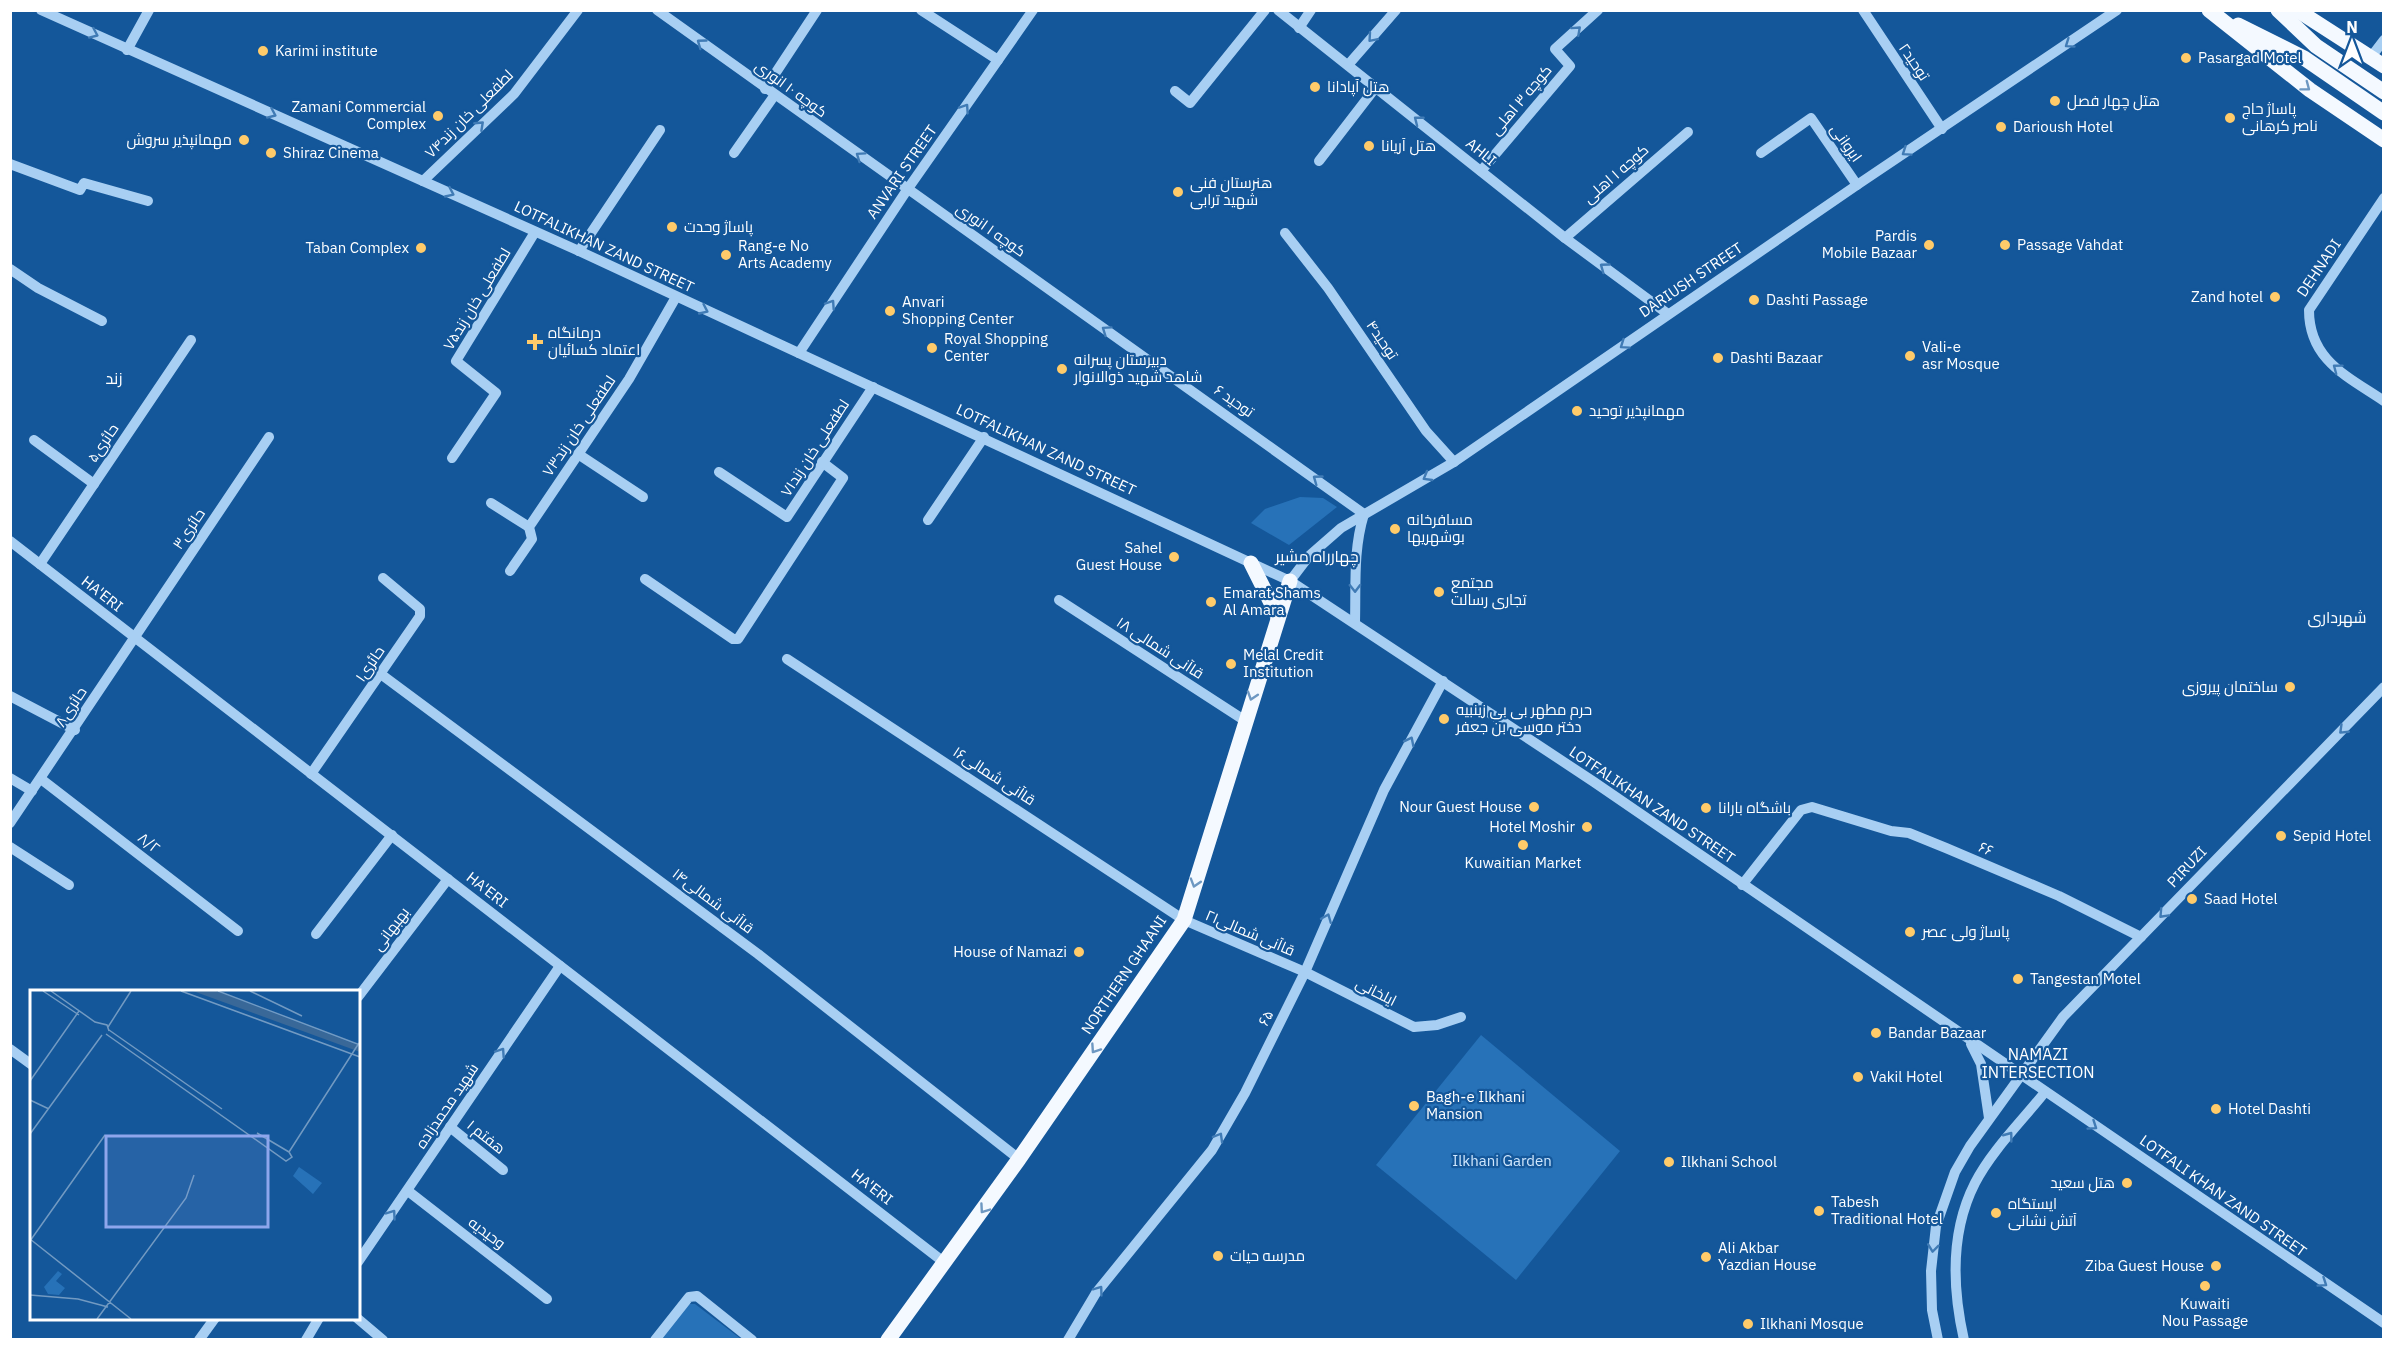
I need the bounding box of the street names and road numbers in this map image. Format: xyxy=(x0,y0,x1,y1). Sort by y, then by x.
street label: توحید۲ xyxy=(1895,39,1934,84)
street label: کوچه ۱۰ انوری xyxy=(751,56,831,122)
street label: کوچه ۳ اهلی xyxy=(1486,61,1556,139)
street label: لطفعلی خان زند۷۴ xyxy=(420,65,518,163)
street label: ایروانی xyxy=(1826,120,1866,166)
street label: ANVARI STREET xyxy=(862,121,941,222)
street label: AHLI xyxy=(1462,134,1500,170)
street label: کوچه ۱ اهلی xyxy=(1579,140,1653,208)
street label: LOTFALIKHAN ZAND STREET xyxy=(511,197,697,297)
street label: کوچه ۱ انوری xyxy=(952,199,1030,261)
street label: DEHNADI xyxy=(2292,235,2345,300)
street label: DARIUSH STREET xyxy=(1635,238,1746,321)
street label: لطفعلی خان زند۷۵ xyxy=(439,244,515,354)
street label: توحید۴ xyxy=(1362,316,1402,363)
street label: لطفعلی خان زند۷۳ xyxy=(538,372,620,480)
street label: ۶ توحید xyxy=(1211,380,1258,421)
street label: لطفعلی خان زند۷۱ xyxy=(776,396,854,500)
street label: LOTFALIKHAN ZAND STREET xyxy=(953,400,1139,500)
street label: حائری۵ xyxy=(83,420,123,466)
street label: حائری۳ xyxy=(168,505,210,553)
street label: HA'ERI xyxy=(78,572,127,616)
street label: ۱۸ قاآنی شمالی xyxy=(1113,612,1207,684)
street label: حائری۱ xyxy=(351,642,389,686)
street label: حائری۸ xyxy=(51,683,91,731)
street label: قاآنی شمالی۱۶ xyxy=(949,742,1039,810)
street label: LOTFALIKHAN ZAND STREET xyxy=(1566,742,1739,867)
street label: ۸/۲ xyxy=(134,828,164,857)
street label: ۶۶ xyxy=(1976,837,1997,860)
street label: PIRUZI xyxy=(2163,842,2210,891)
street label: قاآنی شمالی۱۴ xyxy=(668,864,758,938)
street label: HA'ERI xyxy=(463,868,512,912)
street label: بهبهانی xyxy=(368,903,414,955)
street label: قاآنی شمالی۲۱ xyxy=(1202,905,1298,961)
street label: NORTHERN GHAANI xyxy=(1077,912,1170,1038)
street label: ایلخانی xyxy=(1352,973,1400,1011)
street label: ۶۵ xyxy=(1254,1007,1277,1029)
street label: شهید محمدزاده xyxy=(411,1059,483,1153)
street label: هفتم ۱ xyxy=(463,1115,509,1159)
street label: LOTFALI KHAN ZAND STREET xyxy=(2136,1131,2311,1261)
street label: HA'ERI xyxy=(848,1165,897,1209)
street label: وحیدیه xyxy=(465,1212,510,1253)

